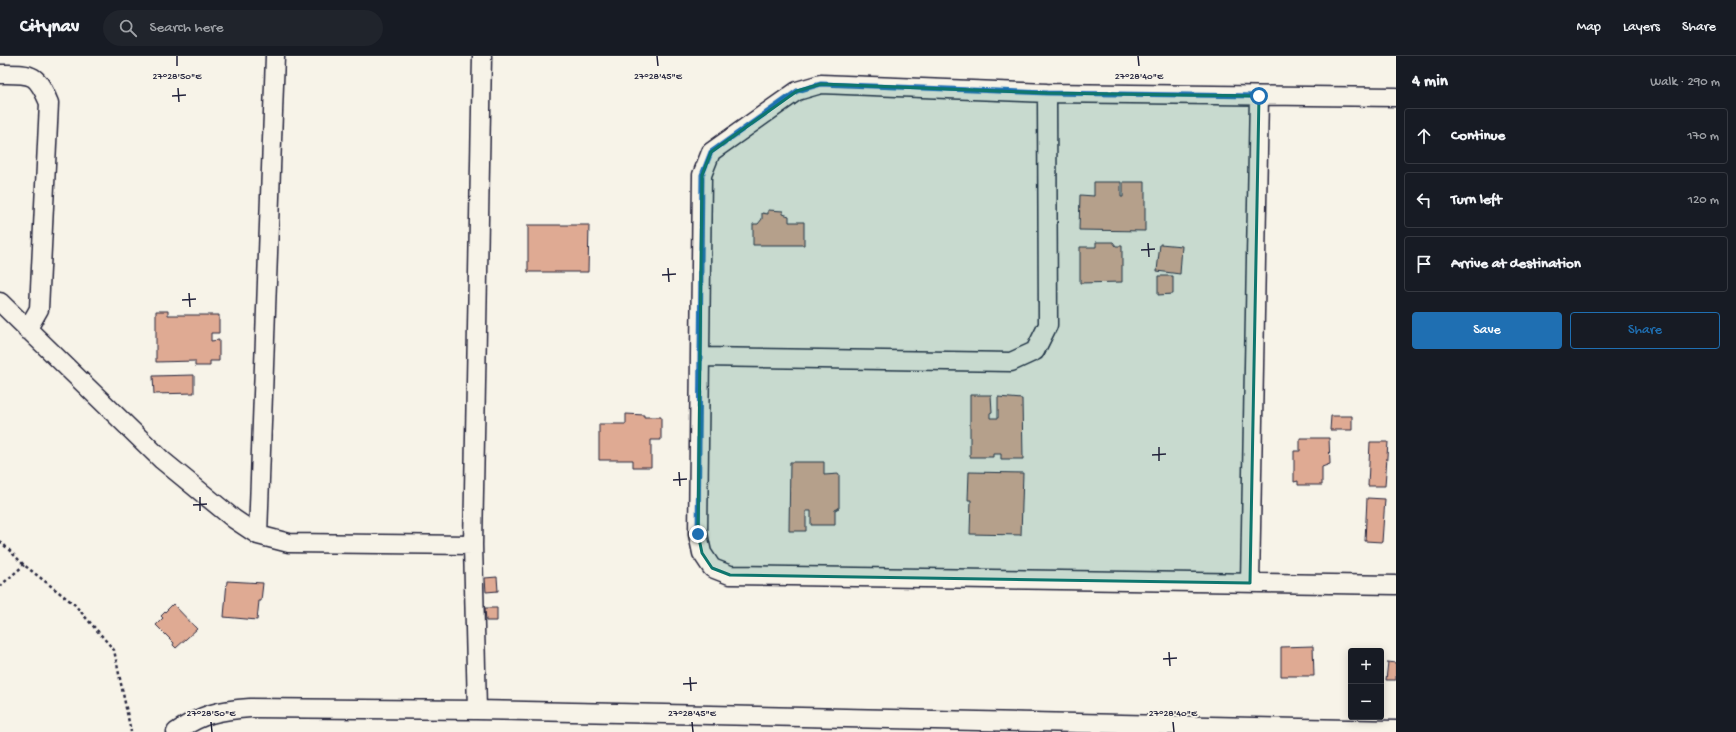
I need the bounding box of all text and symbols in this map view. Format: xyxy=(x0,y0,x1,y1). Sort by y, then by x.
search box xyxy=(103,10,383,46)
text: Citynav xyxy=(20,16,79,39)
icon: search xyxy=(117,17,139,39)
text: Search here xyxy=(149,19,223,37)
text: Map xyxy=(1577,19,1601,36)
text: Layers xyxy=(1623,19,1660,36)
text: Share xyxy=(1682,19,1716,36)
text: 27°28'50"E xyxy=(153,71,202,83)
text: 27°28'45"E xyxy=(634,71,683,83)
text: 27°28'40"E xyxy=(1115,71,1164,83)
text: 4 min xyxy=(1412,72,1448,92)
text: Walk · 290 m xyxy=(1650,75,1720,90)
route start xyxy=(1250,87,1268,105)
icon: ahead xyxy=(1413,125,1435,147)
text: Continue xyxy=(1451,127,1505,145)
text: 170 m xyxy=(1687,129,1719,144)
icon: left xyxy=(1413,189,1435,211)
text: Turn left xyxy=(1451,191,1502,209)
text: 120 m xyxy=(1688,193,1719,208)
icon: arrive xyxy=(1413,253,1435,275)
text: Arrive at destination xyxy=(1451,255,1581,273)
button: Save xyxy=(1412,312,1562,349)
button: Share xyxy=(1570,312,1720,349)
route end xyxy=(689,525,707,543)
map controls xyxy=(1348,648,1384,720)
button: + xyxy=(1348,648,1384,684)
button: − xyxy=(1348,684,1384,720)
text: 27°28'50"E xyxy=(187,708,236,720)
text: 27°28'45"E xyxy=(668,708,717,720)
text: 27°28'40"E xyxy=(1149,708,1198,720)

